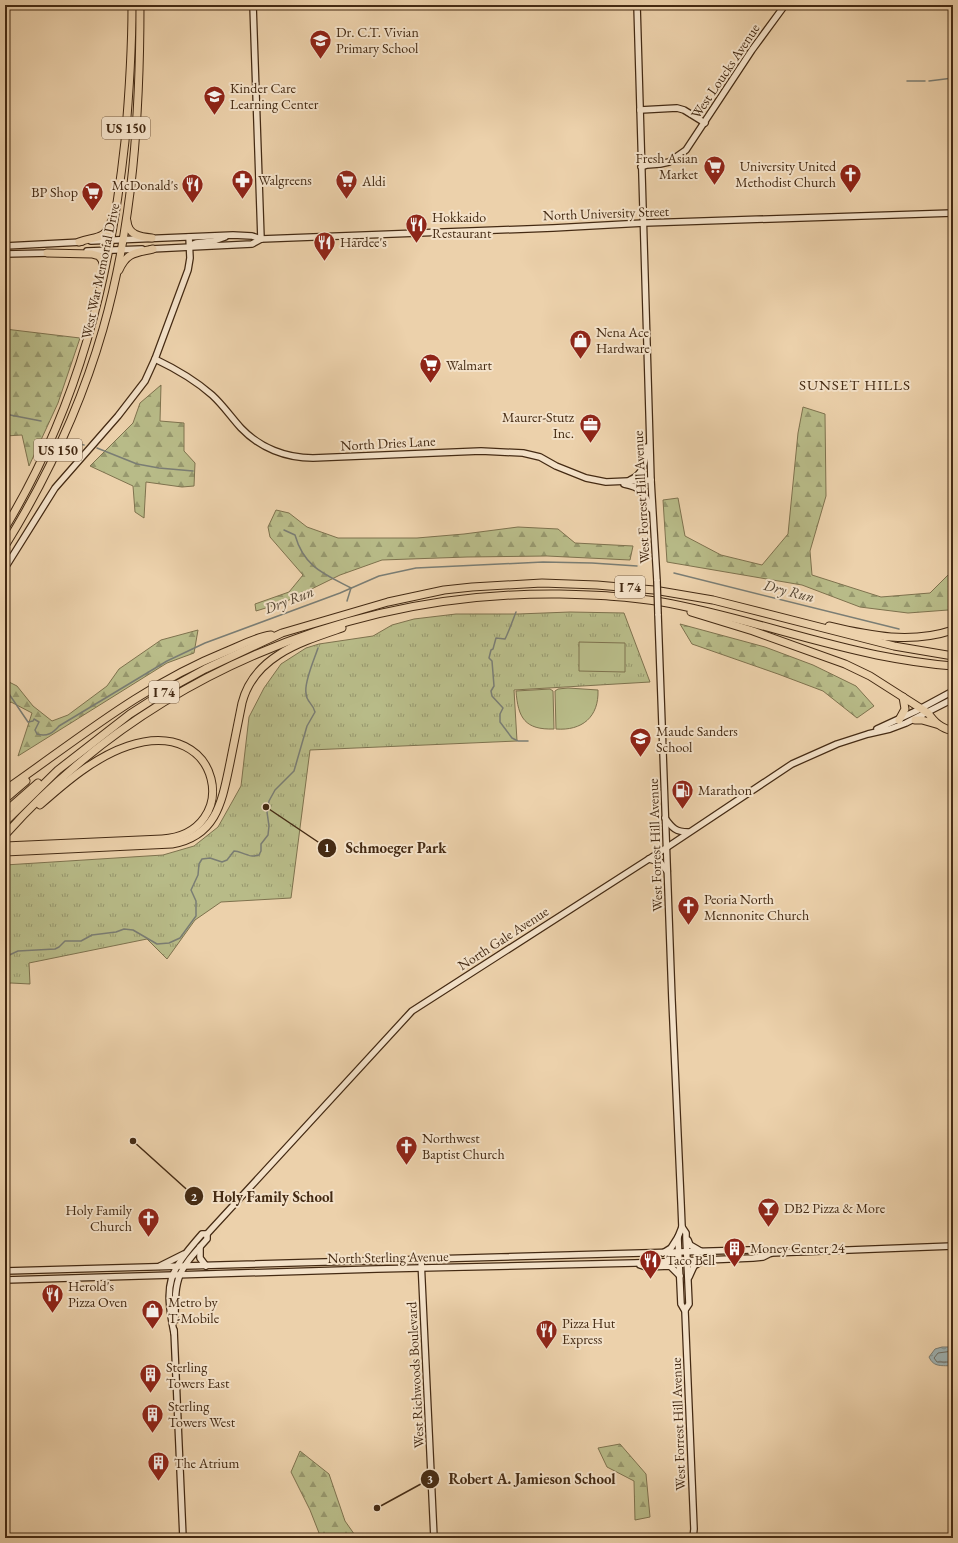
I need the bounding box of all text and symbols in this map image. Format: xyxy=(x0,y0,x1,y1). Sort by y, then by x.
street label: West Loucks Avenue xyxy=(687,20,764,122)
place label: Dr. C.T. Vivian Primary School xyxy=(336,23,419,57)
school or university icon: Dr. C.T. Vivian Primary School xyxy=(308,27,334,60)
place label: Kinder Care Learning Center xyxy=(230,79,319,113)
school or university icon: Kinder Care Learning Center xyxy=(201,83,227,116)
road number: US 150 xyxy=(102,117,150,139)
place label: Fresh Asian Market xyxy=(636,149,699,183)
supermarket icon: Fresh Asian Market xyxy=(701,153,727,186)
place label: University United Methodist Church xyxy=(735,157,837,191)
church icon: University United Methodist Church xyxy=(838,161,864,194)
pharmacy icon: Walgreens xyxy=(229,167,255,200)
supermarket icon: Aldi xyxy=(334,168,360,201)
place label: Walgreens xyxy=(258,171,312,189)
restaurant icon: McDonald's xyxy=(180,172,206,205)
place label: Aldi xyxy=(361,172,386,190)
place label: McDonald's xyxy=(112,176,178,194)
supermarket icon: BP Shop xyxy=(80,179,106,212)
place label: BP Shop xyxy=(31,183,78,201)
street label: West War Memorial Drive xyxy=(77,201,123,341)
street label: North University Street xyxy=(543,202,670,224)
place label: Hokkaido Restaurant xyxy=(432,208,492,242)
restaurant icon: Hokkaido Restaurant xyxy=(404,212,430,245)
restaurant icon: Hardee's xyxy=(312,229,338,262)
place label: Hardee's xyxy=(340,233,387,251)
place label: Nena Ace Hardware xyxy=(596,323,650,357)
shop icon: Nena Ace Hardware xyxy=(568,327,594,360)
supermarket icon: Walmart xyxy=(418,352,444,385)
place label: Walmart xyxy=(446,356,493,374)
district label: SUNSET HILLS xyxy=(799,375,911,394)
place label: Maurer-Stutz Inc. xyxy=(502,408,575,442)
office icon: Maurer-Stutz Inc. xyxy=(577,412,603,445)
street label: West Forrest Hill Avenue xyxy=(628,429,653,564)
street label: North Dries Lane xyxy=(340,431,437,454)
road number: US 150 xyxy=(34,439,82,461)
water label: Dry Run xyxy=(761,575,817,606)
road number: I 74 xyxy=(615,576,645,598)
water label: Dry Run xyxy=(260,581,316,618)
road number: I 74 xyxy=(149,681,179,703)
place label: Maude Sanders School xyxy=(656,722,738,756)
school or university icon: Maude Sanders School xyxy=(628,726,654,759)
fuel station icon: Marathon xyxy=(669,777,695,810)
street label: West Forrest Hill Avenue xyxy=(644,778,666,912)
place label: Marathon xyxy=(698,781,753,799)
callout: Schmoeger Park xyxy=(317,834,454,861)
text: Schmoeger Park xyxy=(345,838,447,857)
text: 1 xyxy=(324,840,330,856)
place label: Peoria North Mennonite Church xyxy=(704,890,809,924)
church icon: Peoria North Mennonite Church xyxy=(675,894,701,927)
street label: North Gale Avenue xyxy=(454,902,552,974)
place label: Northwest Baptist Church xyxy=(422,1129,505,1163)
church icon: Northwest Baptist Church xyxy=(394,1133,420,1166)
callout: Holy Family School xyxy=(184,1183,342,1210)
text: Holy Family School xyxy=(212,1187,334,1206)
text: 2 xyxy=(191,1189,198,1205)
bar icon: DB2 Pizza & More xyxy=(755,1195,781,1228)
place label: DB2 Pizza & More xyxy=(784,1199,886,1217)
place label: Holy Family Church xyxy=(66,1201,133,1235)
church icon: Holy Family Church xyxy=(135,1205,161,1238)
building icon: Money Center 24 xyxy=(721,1235,747,1268)
place label: Money Center 24 xyxy=(750,1239,845,1257)
street label: North Sterling Avenue xyxy=(327,1247,449,1267)
restaurant icon: Taco Bell xyxy=(637,1247,663,1280)
place label: Taco Bell xyxy=(666,1251,716,1269)
place label: Herold's Pizza Oven xyxy=(68,1277,128,1311)
restaurant icon: Herold's Pizza Oven xyxy=(40,1281,66,1314)
place label: Metro by T-Mobile xyxy=(168,1293,220,1327)
shop icon: Metro by T-Mobile xyxy=(139,1297,165,1330)
street label: West Richwoods Boulevard xyxy=(402,1300,428,1449)
place label: Pizza Hut Express xyxy=(562,1314,616,1348)
restaurant icon: Pizza Hut Express xyxy=(534,1318,560,1351)
street label: West Forrest Hill Avenue xyxy=(667,1357,689,1491)
place label: Sterling Towers East xyxy=(166,1358,230,1392)
building icon: Sterling Towers East xyxy=(137,1362,163,1395)
place label: Sterling Towers West xyxy=(168,1397,236,1431)
building icon: Sterling Towers West xyxy=(139,1401,165,1434)
building icon: The Atrium xyxy=(145,1450,171,1483)
place label: The Atrium xyxy=(174,1454,239,1472)
callout: Robert A. Jamieson School xyxy=(420,1465,623,1492)
text: Robert A. Jamieson School xyxy=(448,1469,616,1488)
text: 3 xyxy=(427,1471,433,1487)

